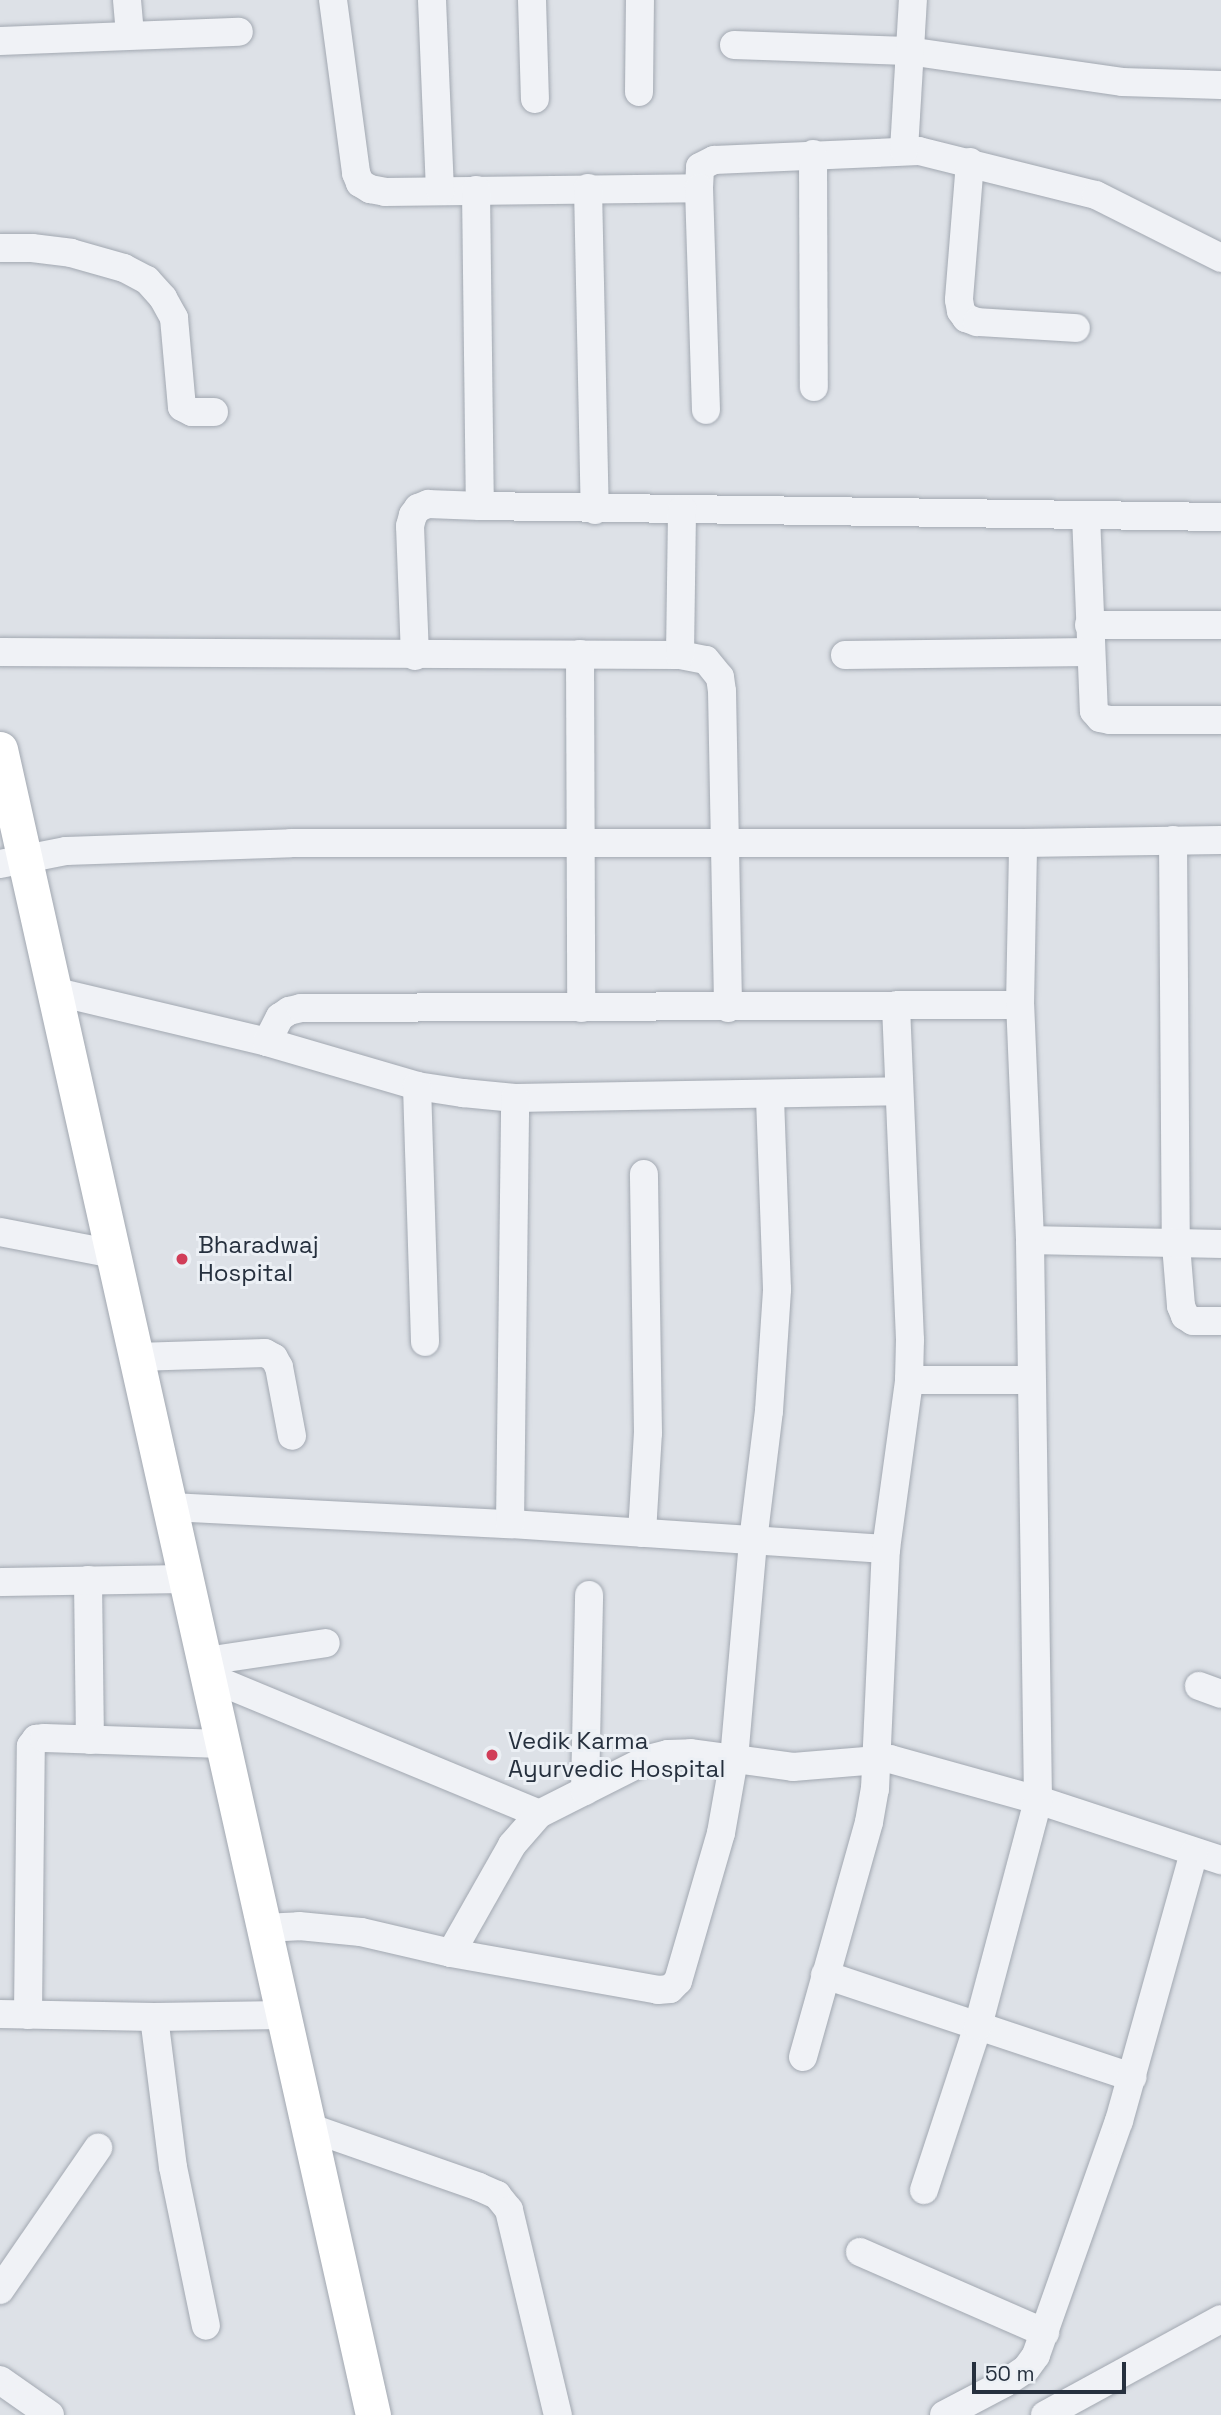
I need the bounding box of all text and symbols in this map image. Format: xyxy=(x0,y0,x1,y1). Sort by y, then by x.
place label: Bharadwaj Hospital xyxy=(198,1231,319,1287)
marker: Bharadwaj Hospital xyxy=(172,1249,192,1269)
place label: Vedik Karma Ayurvedic Hospital xyxy=(508,1727,725,1783)
marker: Vedik Karma Ayurvedic Hospital xyxy=(482,1745,502,1765)
scale bar xyxy=(976,2348,1130,2392)
text: 50 m xyxy=(985,2360,1035,2387)

